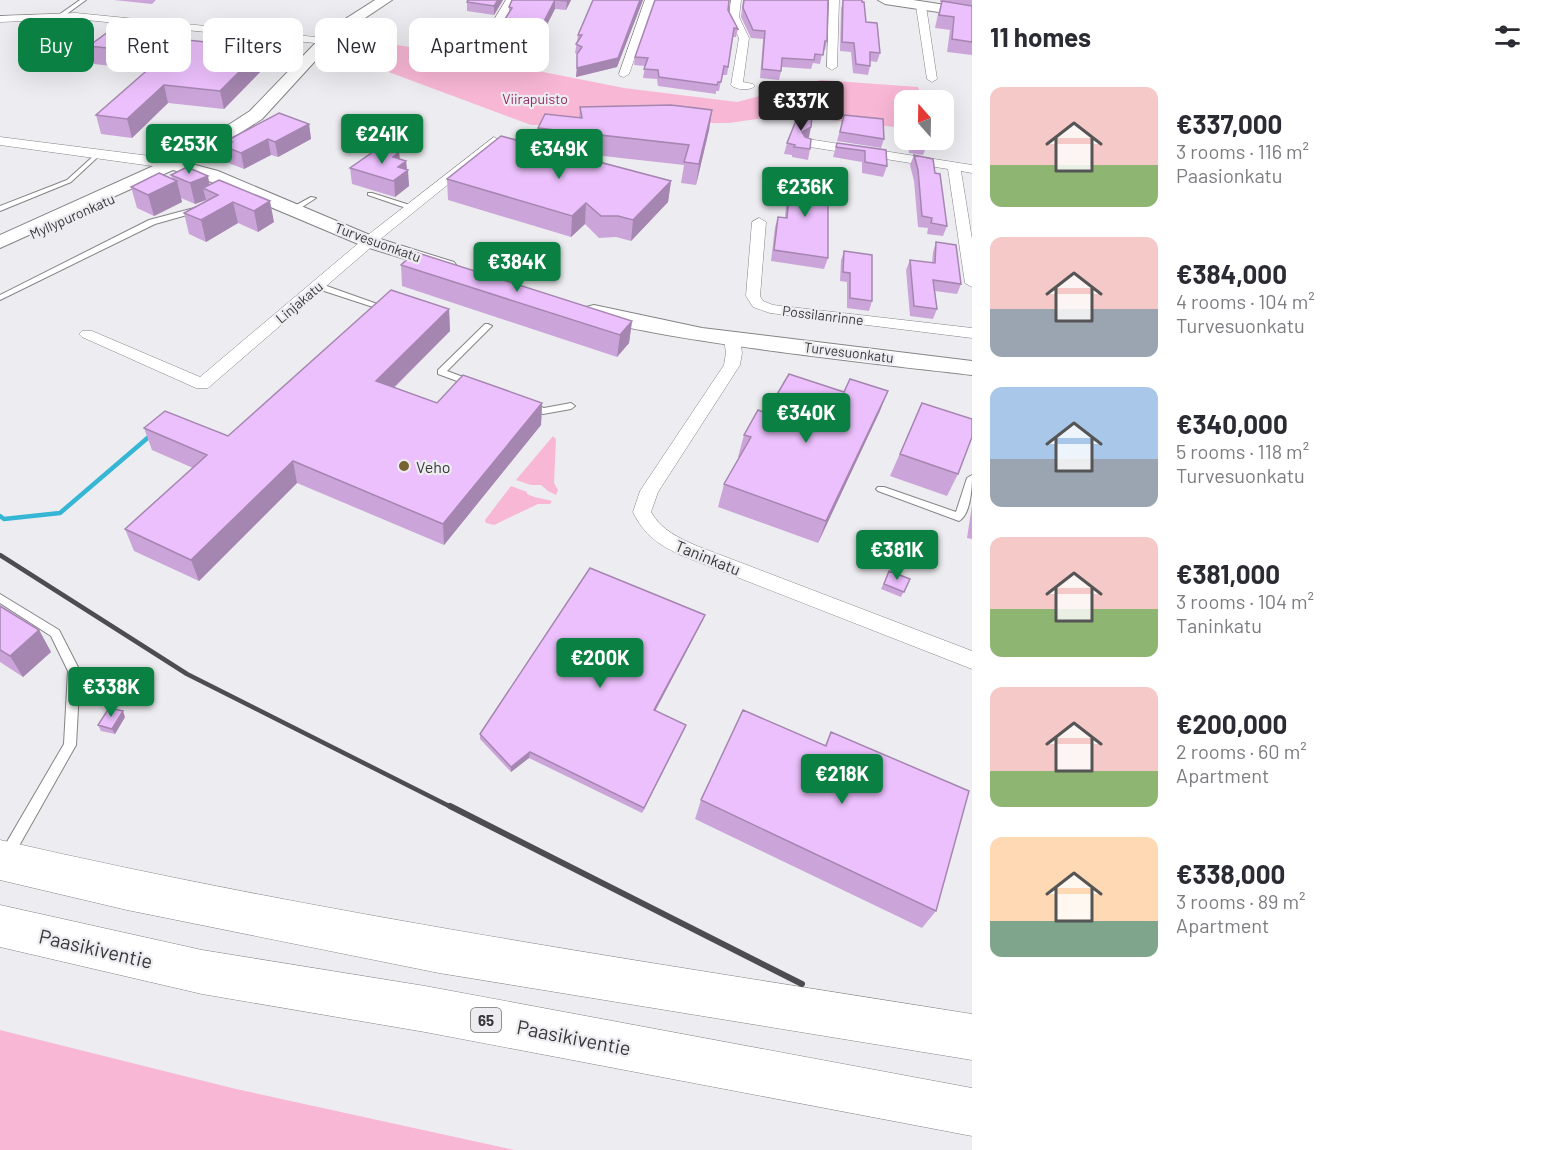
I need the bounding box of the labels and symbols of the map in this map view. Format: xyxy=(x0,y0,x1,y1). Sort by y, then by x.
pin: €337K xyxy=(759,81,843,132)
park label: Viirapuisto xyxy=(502,90,568,107)
north arrow xyxy=(894,90,954,150)
pin: €241K xyxy=(340,114,424,165)
pin: €253K xyxy=(147,124,231,175)
pin: €349K xyxy=(517,129,601,180)
pin: €236K xyxy=(763,167,847,218)
street label: Myllypuronkatu xyxy=(27,190,117,242)
street label: Turvesuonkatu xyxy=(333,219,423,265)
pin: €384K xyxy=(475,242,559,293)
street label: Linjakatu xyxy=(272,277,326,327)
street label: Possilanrinne xyxy=(781,302,865,328)
street label: Turvesuonkatu xyxy=(803,338,895,366)
pin: €340K xyxy=(764,393,848,444)
place label: Veho xyxy=(416,457,450,476)
marker: Veho xyxy=(397,459,411,473)
pin: €381K xyxy=(855,530,939,581)
street label: Taninkatu xyxy=(673,535,743,579)
pin: €200K xyxy=(558,638,642,689)
pin: €338K xyxy=(69,667,153,718)
pin: €218K xyxy=(800,754,884,805)
street label: Paasikiventie xyxy=(37,923,155,973)
road number: 65 xyxy=(471,1008,501,1032)
street label: Paasikiventie xyxy=(515,1014,633,1060)

